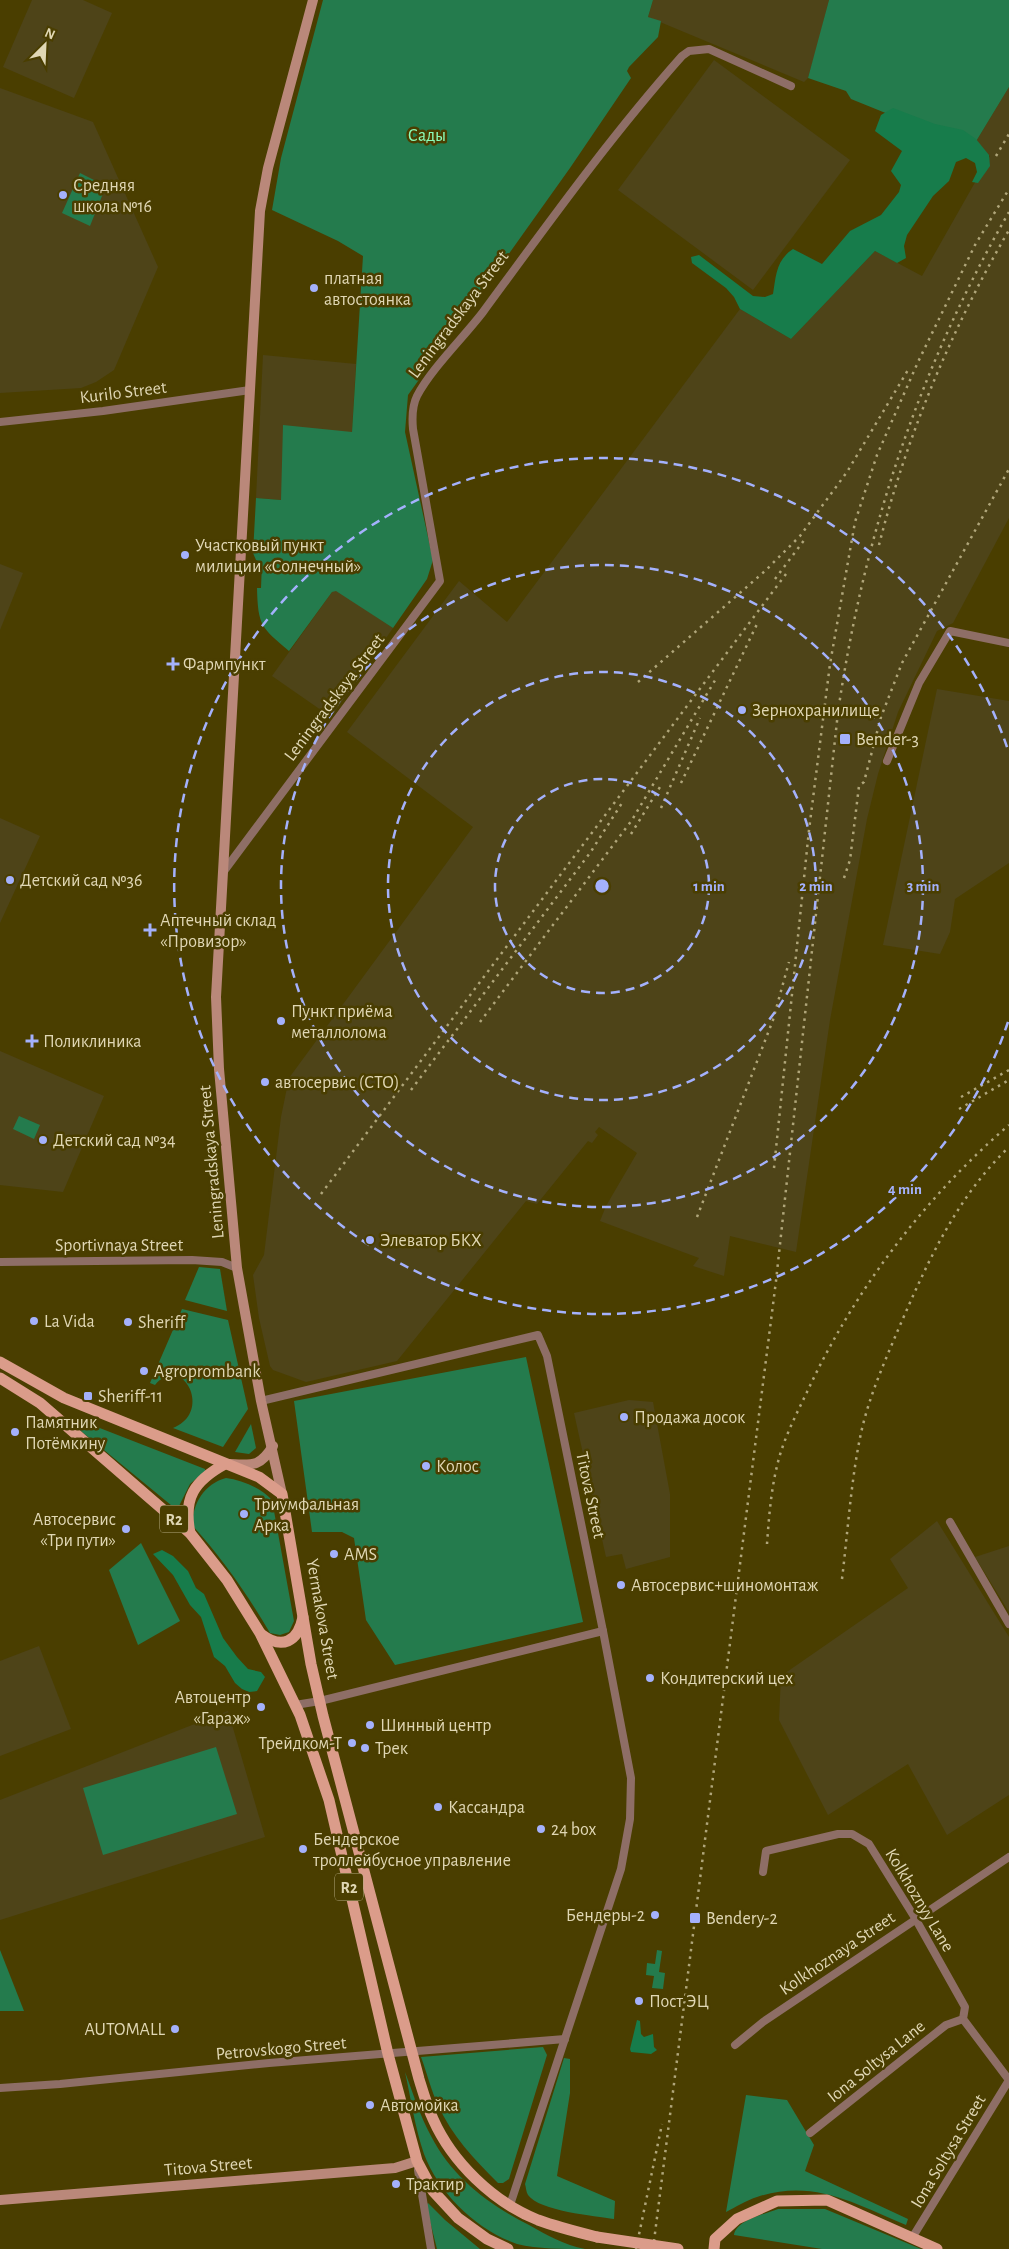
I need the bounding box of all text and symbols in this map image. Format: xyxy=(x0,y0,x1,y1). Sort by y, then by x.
north arrow xyxy=(20,20,70,70)
text: N xyxy=(43,26,57,42)
park label: Сады xyxy=(408,127,446,145)
place label: Средняя школа №16 xyxy=(73,177,152,216)
marker: Средняя школа №16 xyxy=(57,189,69,201)
street label: Leningradskaya Street xyxy=(405,247,513,382)
place label: платная автостоянка xyxy=(324,270,411,309)
marker: платная автостоянка xyxy=(308,282,320,294)
street label: Kurilo Street xyxy=(79,379,168,407)
place label: Участковый пункт милиции «Солнечный» xyxy=(195,537,361,576)
marker: Участковый пункт милиции «Солнечный» xyxy=(179,549,191,561)
street label: Leningradskaya Street xyxy=(281,630,389,765)
place label: Фармпункт xyxy=(183,656,266,674)
marker: Фармпункт xyxy=(167,658,179,670)
place label: Зернохранилище xyxy=(752,702,880,720)
marker: Зернохранилище xyxy=(736,704,748,716)
place label: Bender-3 xyxy=(856,731,919,749)
marker: Bender-3 xyxy=(838,732,852,746)
place label: Детский сад №36 xyxy=(20,872,142,890)
marker: Детский сад №36 xyxy=(4,874,16,886)
centre of rings xyxy=(593,877,611,895)
text: 1 min xyxy=(693,879,725,894)
text: 2 min xyxy=(799,879,833,894)
text: 3 min xyxy=(907,879,939,894)
place label: Аптечный склад «Провизор» xyxy=(160,912,276,951)
marker: Аптечный склад «Провизор» xyxy=(144,924,156,936)
place label: Пункт приёма металлолома xyxy=(291,1003,393,1042)
marker: Пункт приёма металлолома xyxy=(275,1015,287,1027)
place label: Поликлиника xyxy=(43,1033,141,1051)
marker: Поликлиника xyxy=(25,1034,39,1048)
place label: автосервис (СТО) xyxy=(275,1074,400,1092)
marker: автосервис (СТО) xyxy=(259,1076,271,1088)
street label: Leningradskaya Street xyxy=(196,1084,228,1239)
place label: Детский сад №34 xyxy=(53,1132,176,1150)
marker: Детский сад №34 xyxy=(37,1134,49,1146)
text: 4 min xyxy=(888,1182,922,1197)
place label: Элеватор БКХ xyxy=(380,1232,482,1250)
marker: Элеватор БКХ xyxy=(364,1234,376,1246)
street label: Sportivnaya Street xyxy=(55,1237,183,1255)
place label: La Vida xyxy=(44,1313,95,1331)
place label: Sheriff xyxy=(138,1314,187,1332)
marker: La Vida xyxy=(28,1315,40,1327)
marker: Sheriff xyxy=(122,1316,134,1328)
place label: Agroprombank xyxy=(154,1363,261,1381)
marker: Agroprombank xyxy=(138,1365,150,1377)
place label: Sheriff-11 xyxy=(98,1388,163,1406)
marker: Sheriff-11 xyxy=(82,1390,94,1402)
place label: Продажа досок xyxy=(634,1409,746,1427)
marker: Продажа досок xyxy=(618,1411,630,1423)
place label: Памятник Потёмкину xyxy=(25,1414,106,1453)
marker: Памятник Потёмкину xyxy=(9,1426,21,1438)
street label: Titova Street xyxy=(572,1450,608,1540)
place label: Колос xyxy=(436,1458,479,1476)
marker: Колос xyxy=(420,1460,432,1472)
place label: Триумфальная Арка xyxy=(254,1496,359,1535)
road number: R2 xyxy=(160,1506,188,1532)
marker: Триумфальная Арка xyxy=(238,1508,250,1520)
place label: Автосервис «Три пути» xyxy=(33,1511,116,1550)
marker: Автосервис «Три пути» xyxy=(120,1523,132,1535)
place label: AMS xyxy=(344,1546,377,1564)
marker: AMS xyxy=(328,1548,340,1560)
street label: Yermakova Street xyxy=(303,1557,342,1681)
place label: Автосервис+шиномонтаж xyxy=(631,1577,819,1595)
marker: Автосервис+шиномонтаж xyxy=(615,1579,627,1591)
place label: Кондитерский цех xyxy=(660,1670,793,1688)
marker: Кондитерский цех xyxy=(644,1672,656,1684)
place label: Автоцентр «Гараж» xyxy=(174,1689,251,1728)
marker: Автоцентр «Гараж» xyxy=(255,1701,267,1713)
place label: Шинный центр xyxy=(380,1717,491,1735)
marker: Шинный центр xyxy=(364,1719,376,1731)
place label: Трейдком-Т xyxy=(259,1735,343,1753)
marker: Трейдком-Т xyxy=(346,1737,358,1749)
place label: Трек xyxy=(375,1740,409,1758)
marker: Трек xyxy=(359,1742,371,1754)
place label: Кассандра xyxy=(448,1799,525,1817)
marker: Кассандра xyxy=(432,1801,444,1813)
place label: 24 box xyxy=(551,1821,597,1839)
marker: 24 box xyxy=(535,1823,547,1835)
place label: Бендерское троллейбусное управление xyxy=(312,1831,511,1870)
marker: Бендерское троллейбусное управление xyxy=(297,1843,309,1855)
street label: Kolkhoznyy Lane xyxy=(881,1846,957,1955)
road number: R2 xyxy=(335,1874,363,1900)
place label: Бендеры-2 xyxy=(566,1907,645,1925)
marker: Бендеры-2 xyxy=(649,1909,661,1921)
street label: Kolkhoznaya Street xyxy=(777,1909,899,1999)
place label: Bendery-2 xyxy=(706,1910,778,1928)
marker: Bendery-2 xyxy=(688,1911,702,1925)
place label: Пост ЭЦ xyxy=(649,1993,709,2011)
marker: Пост ЭЦ xyxy=(633,1995,645,2007)
street label: Iona Soltysa Lane xyxy=(824,2017,929,2106)
place label: AUTOMALL xyxy=(85,2021,166,2039)
marker: AUTOMALL xyxy=(169,2023,181,2035)
street label: Petrovskogo Street xyxy=(215,2034,347,2064)
street label: Iona Soltysa Street xyxy=(908,2091,990,2211)
place label: Автомойка xyxy=(380,2097,459,2115)
marker: Автомойка xyxy=(364,2099,376,2111)
street label: Titova Street xyxy=(163,2154,253,2180)
place label: Трактир xyxy=(406,2176,464,2194)
marker: Трактир xyxy=(390,2178,402,2190)

